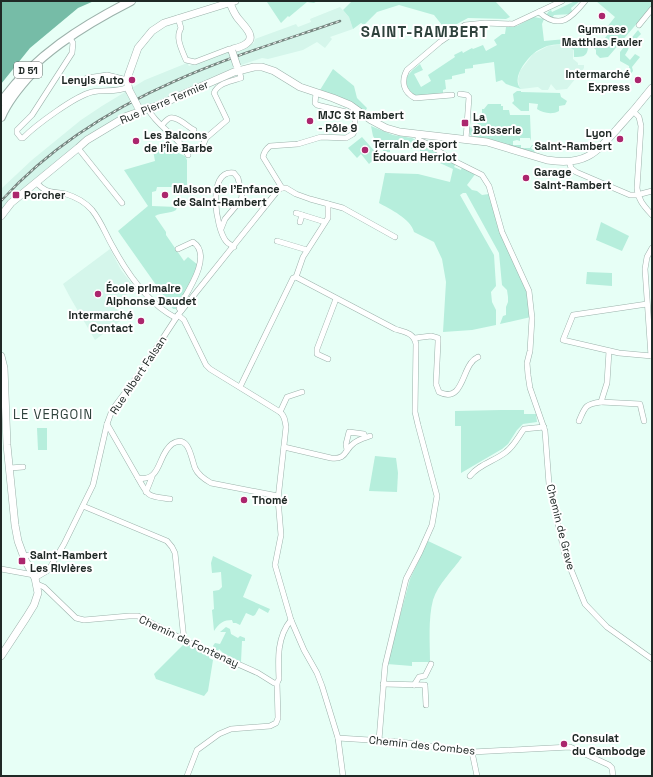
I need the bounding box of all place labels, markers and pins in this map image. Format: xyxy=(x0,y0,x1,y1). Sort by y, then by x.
marker: Gymnase Matthias Favier xyxy=(597,11,607,21)
place label: Gymnase Matthias Favier xyxy=(562,22,643,49)
place label: Intermarché Express xyxy=(565,67,630,94)
place label: Lenyls Auto xyxy=(62,73,124,87)
marker: Lenyls Auto xyxy=(127,75,137,85)
marker: Intermarché Express xyxy=(633,75,643,85)
place label: MJC St Rambert - Pôle 9 xyxy=(318,108,404,135)
place label: La Boisserie xyxy=(473,110,521,137)
marker: MJC St Rambert - Pôle 9 xyxy=(305,116,315,126)
marker: La Boisserie xyxy=(460,118,470,128)
place label: Lyon Saint-Rambert xyxy=(534,126,612,153)
place label: Les Balcons de l'Île Barbe xyxy=(144,128,213,155)
marker: Lyon Saint-Rambert xyxy=(615,134,625,144)
marker: Les Balcons de l'Île Barbe xyxy=(131,136,141,146)
place label: Terrain de sport Édouard Herriot xyxy=(373,137,457,164)
marker: Terrain de sport Édouard Herriot xyxy=(360,145,370,155)
place label: Garage Saint-Rambert xyxy=(534,165,612,192)
marker: Garage Saint-Rambert xyxy=(521,173,531,183)
place label: Maison de l'Enfance de Saint-Rambert xyxy=(173,182,280,209)
place label: Porcher xyxy=(24,188,66,202)
marker: Porcher xyxy=(11,190,21,200)
marker: Maison de l'Enfance de Saint-Rambert xyxy=(160,190,170,200)
place label: École primaire Alphonse Daudet xyxy=(106,281,197,308)
marker: École primaire Alphonse Daudet xyxy=(93,289,103,299)
place label: Intermarché Contact xyxy=(68,308,133,335)
marker: Intermarché Contact xyxy=(136,316,146,326)
place label: Thomé xyxy=(252,493,288,507)
marker: Thomé xyxy=(239,495,249,505)
place label: Saint-Rambert Les Rivières xyxy=(30,548,108,575)
marker: Saint-Rambert Les Rivières xyxy=(17,556,27,566)
place label: Consulat du Cambodge xyxy=(572,731,646,758)
marker: Consulat du Cambodge xyxy=(559,739,569,749)

